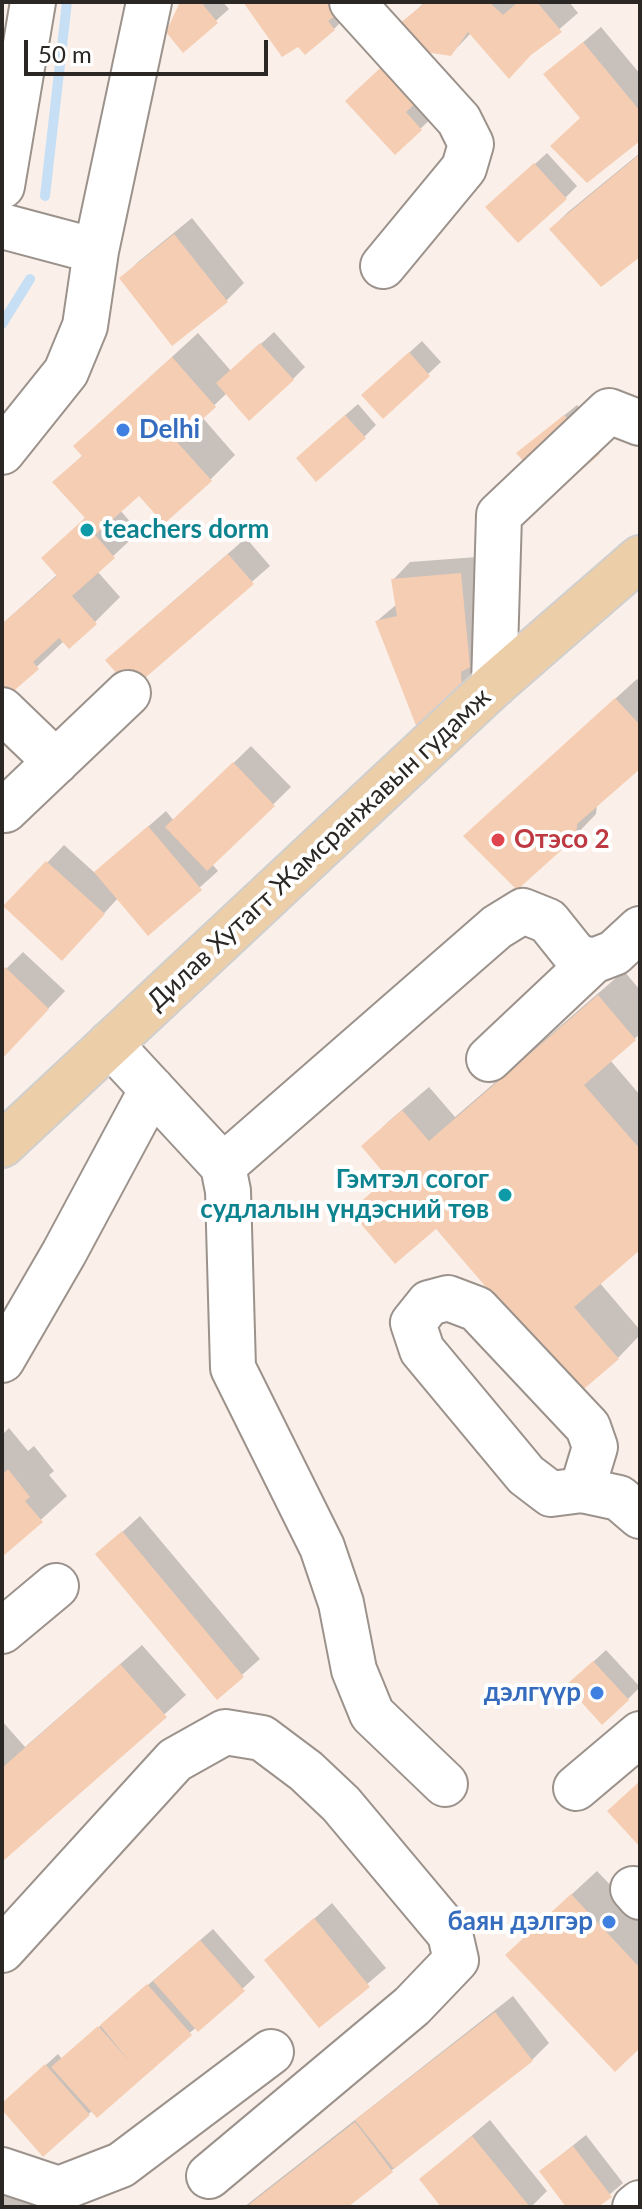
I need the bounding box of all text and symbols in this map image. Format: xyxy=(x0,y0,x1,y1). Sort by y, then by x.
scale bar xyxy=(28,24,272,74)
text: 50 m xyxy=(38,39,92,68)
place label: Delhi xyxy=(139,414,200,446)
marker: Delhi xyxy=(114,421,132,439)
place label: teachers dorm xyxy=(103,514,269,546)
marker: teachers dorm xyxy=(78,521,96,539)
street label: Дилав Хутагт Жамсранжавын гудамж xyxy=(141,681,497,1017)
place label: Отэсо 2 xyxy=(514,824,610,856)
marker: Отэсо 2 xyxy=(489,831,507,849)
place label: Гэмтэл согог судлалын үндэсний төв xyxy=(200,1164,489,1226)
marker: Гэмтэл согог судлалын үндэсний төв xyxy=(496,1186,514,1204)
place label: дэлгүүр xyxy=(484,1677,581,1709)
marker: дэлгүүр xyxy=(588,1684,606,1702)
place label: баян дэлгэр xyxy=(447,1906,593,1938)
marker: баян дэлгэр xyxy=(600,1913,618,1931)

